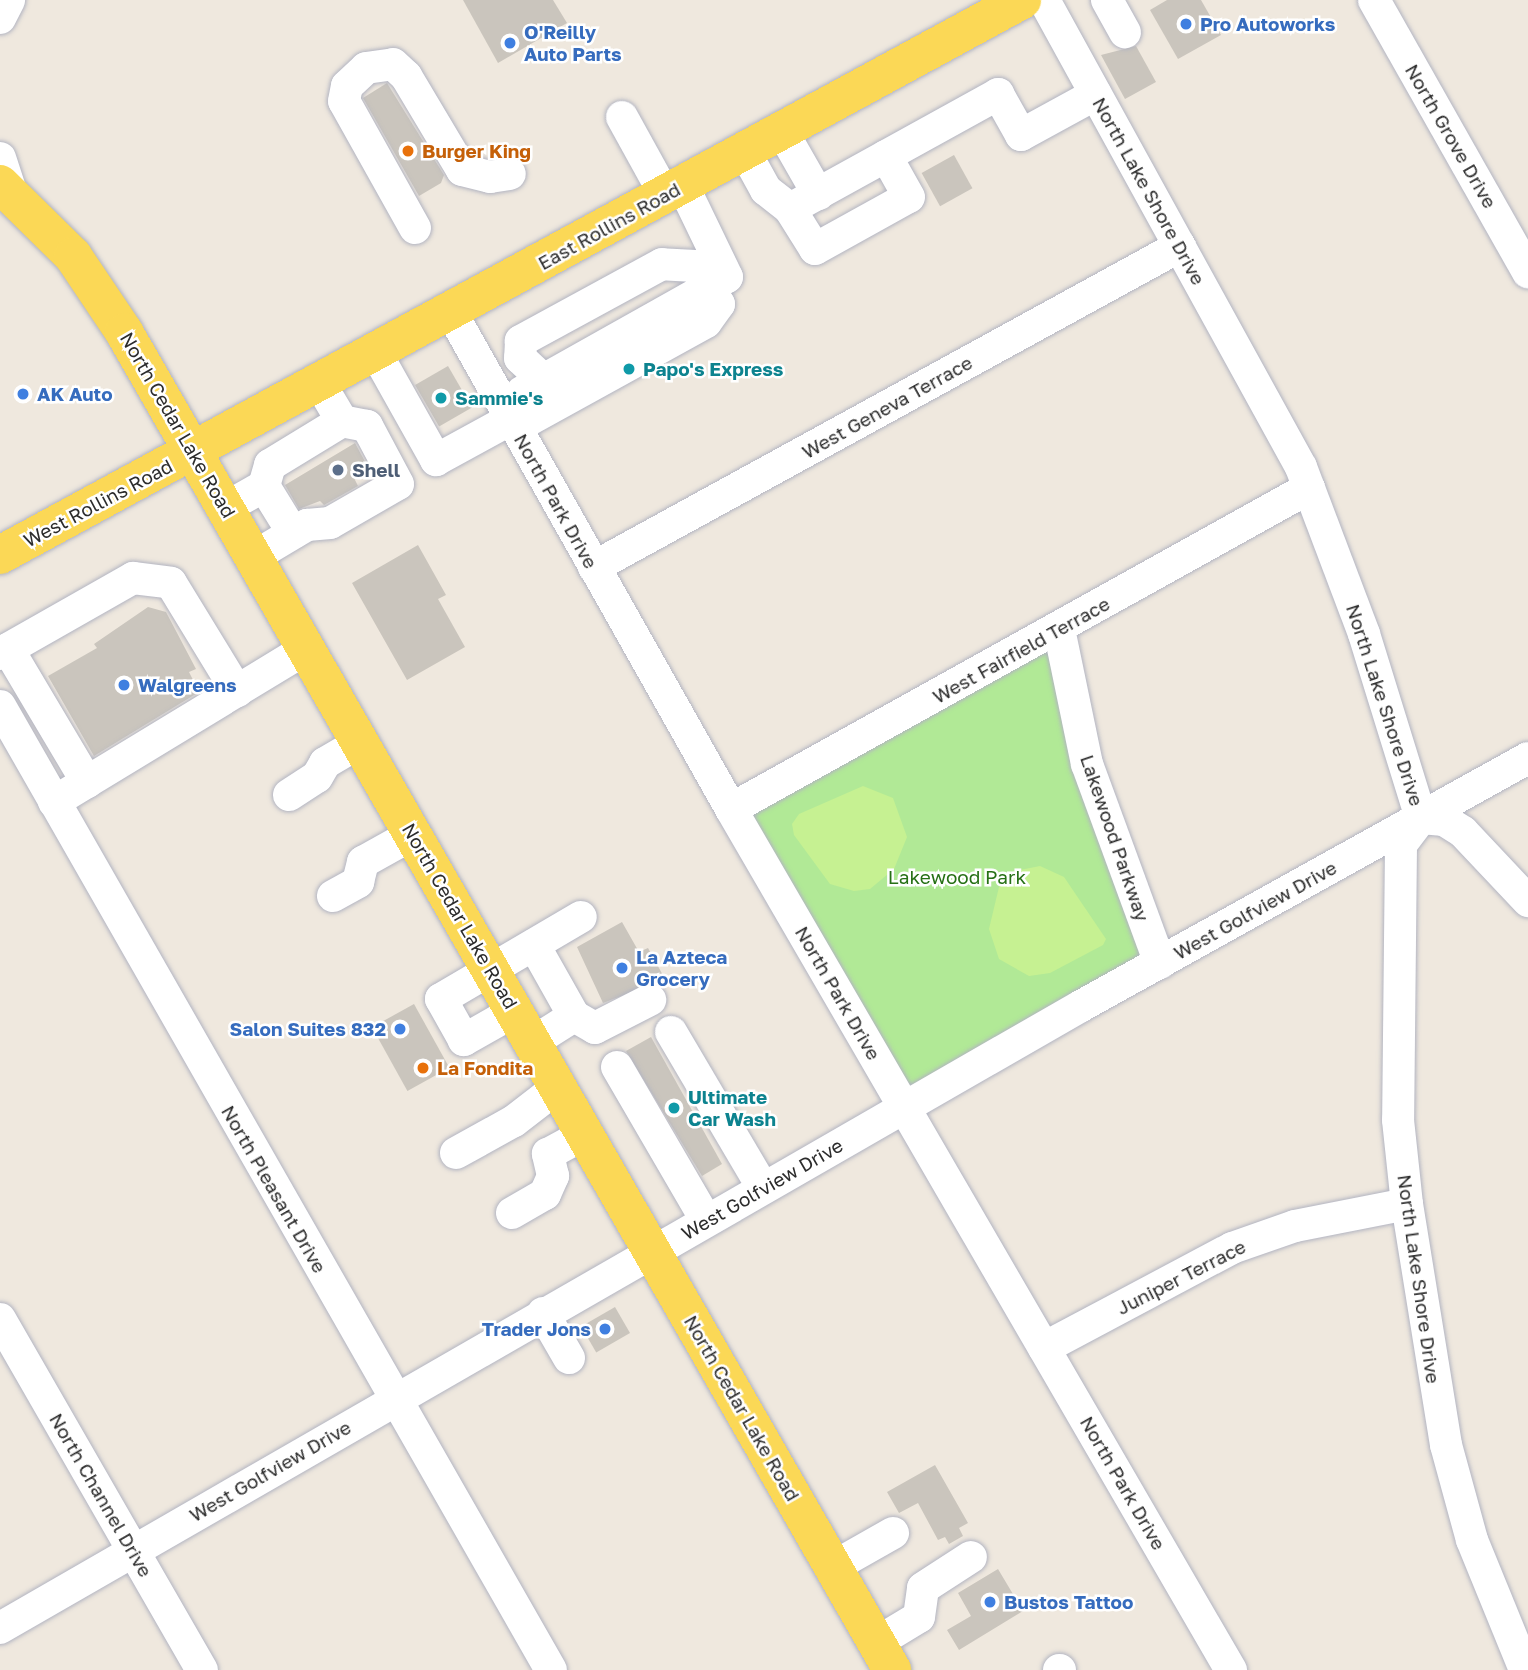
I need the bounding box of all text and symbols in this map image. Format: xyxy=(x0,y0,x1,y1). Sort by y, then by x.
place label: Pro Autoworks xyxy=(1200,13,1335,35)
marker: Pro Autoworks xyxy=(1178,16,1194,32)
place label: O'Reilly Auto Parts xyxy=(524,21,622,65)
marker: O'Reilly Auto Parts xyxy=(502,35,518,51)
street label: North Grove Drive xyxy=(1401,60,1501,212)
street label: North Lake Shore Drive xyxy=(1088,93,1210,289)
place label: Burger King xyxy=(422,140,531,162)
marker: Burger King xyxy=(400,143,416,159)
street label: East Rollins Road xyxy=(534,177,684,275)
street label: North Cedar Lake Road xyxy=(115,328,241,522)
street label: West Geneva Terrace xyxy=(798,351,976,463)
place label: Papo's Express xyxy=(643,358,783,380)
marker: Papo's Express xyxy=(621,361,637,377)
place label: AK Auto xyxy=(37,383,113,405)
marker: AK Auto xyxy=(15,386,31,402)
place label: Sammie's xyxy=(455,387,543,409)
marker: Sammie's xyxy=(433,390,449,406)
street label: North Park Drive xyxy=(510,430,602,572)
street label: West Rollins Road xyxy=(20,454,176,552)
place label: Shell xyxy=(352,459,400,481)
marker: Shell xyxy=(330,462,346,478)
street label: West Fairfield Terrace xyxy=(929,592,1113,708)
street label: North Lake Shore Drive xyxy=(1342,601,1428,809)
place label: Walgreens xyxy=(138,674,237,696)
marker: Walgreens xyxy=(116,677,132,693)
street label: Lakewood Parkway xyxy=(1076,752,1154,924)
street label: North Cedar Lake Road xyxy=(397,819,523,1013)
street label: West Golfview Drive xyxy=(1170,856,1340,964)
park label: Lakewood Park xyxy=(888,866,1026,888)
street label: North Park Drive xyxy=(790,922,886,1064)
place label: La Azteca Grocery xyxy=(636,946,727,990)
marker: La Azteca Grocery xyxy=(614,960,630,976)
place label: Salon Suites 832 xyxy=(230,1018,386,1040)
marker: Salon Suites 832 xyxy=(392,1021,408,1037)
place label: La Fondita xyxy=(437,1057,533,1079)
marker: La Fondita xyxy=(415,1060,431,1076)
place label: Ultimate Car Wash xyxy=(688,1086,776,1130)
marker: Ultimate Car Wash xyxy=(666,1100,682,1116)
street label: North Pleasant Drive xyxy=(217,1101,331,1277)
street label: West Golfview Drive xyxy=(677,1133,847,1245)
street label: North Lake Shore Drive xyxy=(1393,1173,1445,1385)
street label: Juniper Terrace xyxy=(1113,1235,1249,1319)
street label: North Cedar Lake Road xyxy=(679,1311,805,1505)
place label: Trader Jons xyxy=(482,1318,591,1340)
marker: Trader Jons xyxy=(597,1321,613,1337)
street label: North Channel Drive xyxy=(45,1409,157,1581)
street label: North Park Drive xyxy=(1075,1412,1171,1554)
street label: West Golfview Drive xyxy=(185,1415,355,1527)
place label: Bustos Tattoo xyxy=(1004,1591,1133,1613)
marker: Bustos Tattoo xyxy=(982,1594,998,1610)

